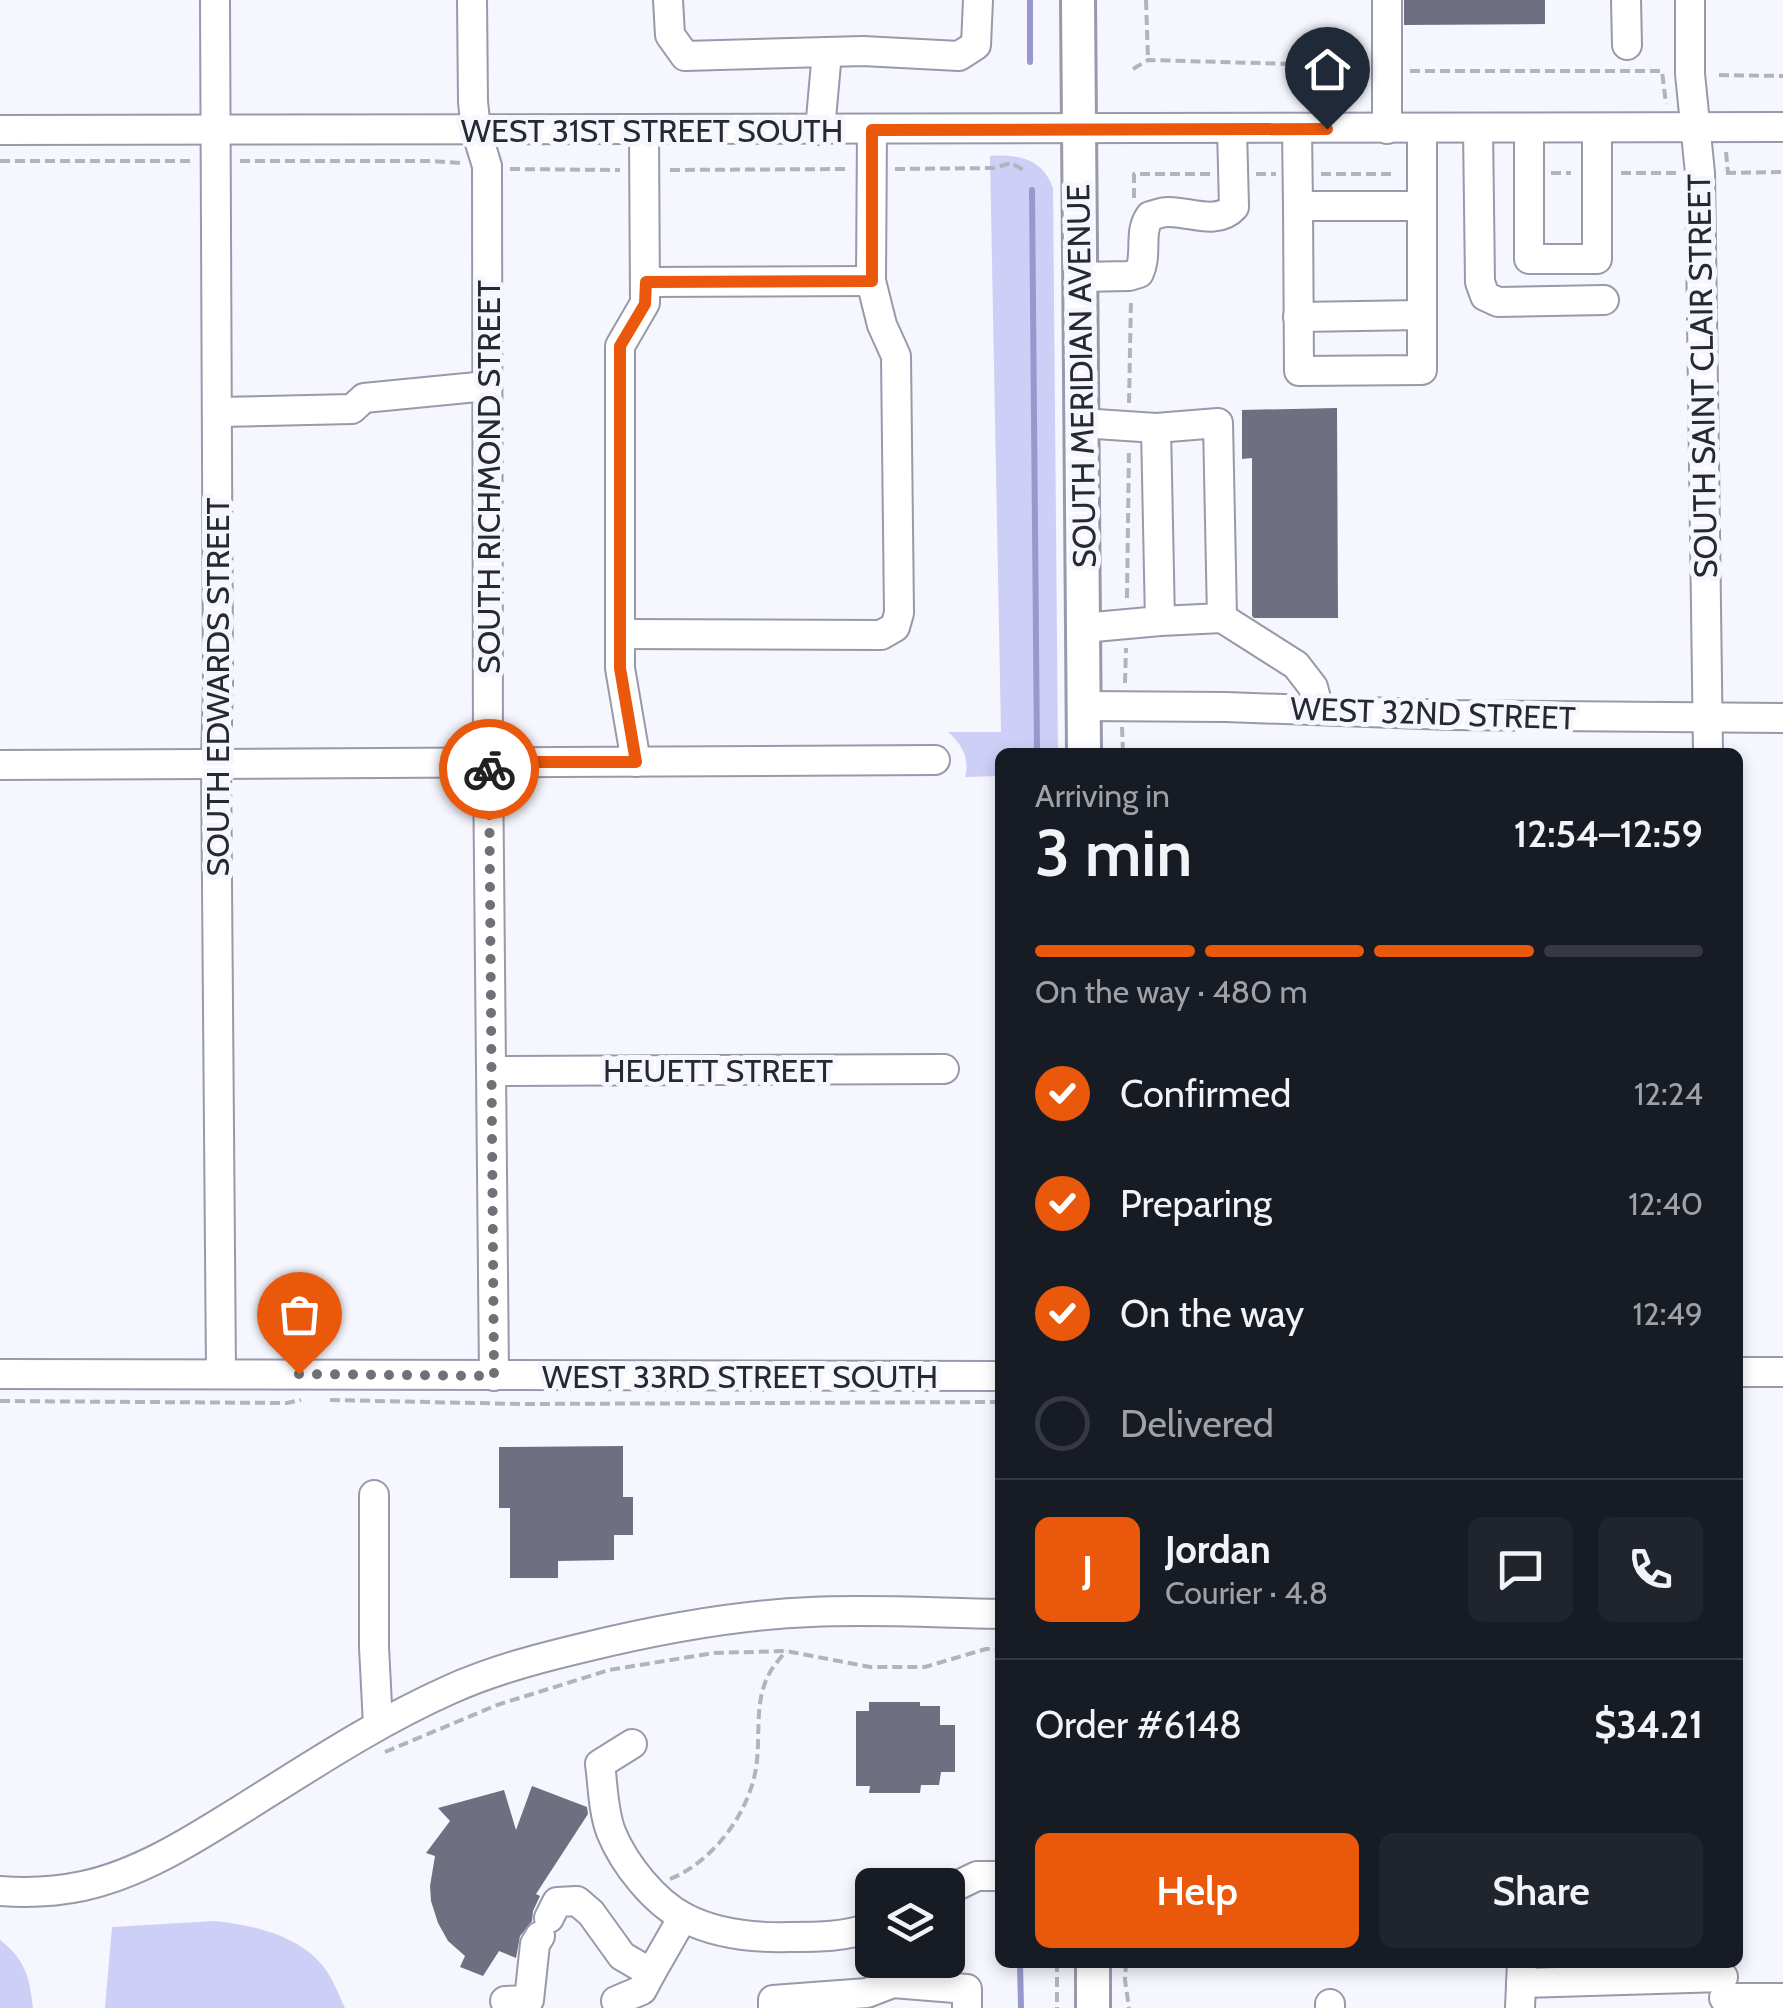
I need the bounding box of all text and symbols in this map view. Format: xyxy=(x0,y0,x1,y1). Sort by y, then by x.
pin xyxy=(1285,27,1370,130)
icon: home xyxy=(1300,42,1355,97)
street label: WEST 31ST STREET SOUTH xyxy=(461,111,843,150)
street label: SOUTH SAINT CLAIR STREET xyxy=(1679,174,1725,578)
street label: SOUTH MERIDIAN AVENUE xyxy=(1058,184,1104,568)
street label: SOUTH RICHMOND STREET xyxy=(469,280,508,674)
street label: SOUTH EDWARDS STREET xyxy=(198,498,237,876)
street label: WEST 32ND STREET xyxy=(1290,689,1576,737)
courier xyxy=(439,719,539,819)
icon: bike xyxy=(462,742,517,797)
text: Arriving in xyxy=(1035,776,1170,815)
text: 12:54–12:59 xyxy=(1514,810,1703,857)
text: 3 min xyxy=(1035,813,1192,892)
text: On the way · 480 m xyxy=(1035,972,1308,1011)
street label: HEUETT STREET xyxy=(603,1051,833,1090)
icon: check xyxy=(1035,1066,1090,1121)
text: Confirmed xyxy=(1120,1070,1291,1117)
text: 12:24 xyxy=(1634,1074,1703,1113)
icon: check xyxy=(1035,1176,1090,1231)
text: Preparing xyxy=(1120,1180,1272,1227)
text: 12:40 xyxy=(1628,1184,1703,1223)
pin xyxy=(257,1272,342,1375)
icon: check xyxy=(1035,1286,1090,1341)
icon: bag xyxy=(272,1287,327,1342)
text: On the way xyxy=(1120,1290,1304,1337)
text: 12:49 xyxy=(1632,1294,1703,1333)
street label: WEST 33RD STREET SOUTH xyxy=(542,1357,938,1396)
text: Delivered xyxy=(1120,1400,1274,1447)
button: chat xyxy=(1468,1517,1573,1622)
button: phone xyxy=(1598,1517,1703,1622)
text: Jordan xyxy=(1165,1526,1271,1573)
text: J xyxy=(1082,1546,1093,1593)
text: Courier · 4.8 xyxy=(1165,1573,1328,1612)
text: Order #6148 xyxy=(1035,1701,1242,1748)
text: $34.21 xyxy=(1594,1701,1703,1748)
button: Help xyxy=(1035,1833,1359,1948)
button: Share xyxy=(1379,1833,1703,1948)
map controls xyxy=(855,1868,965,1978)
button: layers xyxy=(855,1868,965,1978)

